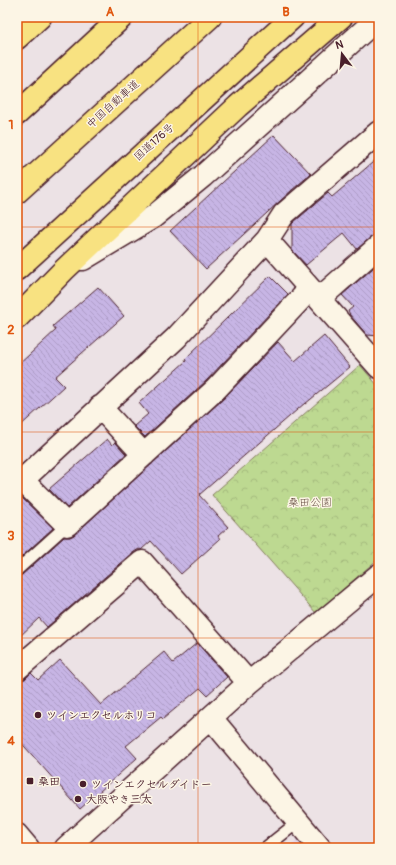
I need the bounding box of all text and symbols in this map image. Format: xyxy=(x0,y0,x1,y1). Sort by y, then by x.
text: A xyxy=(106,4,115,20)
text: B xyxy=(282,4,290,20)
north arrow xyxy=(322,34,362,74)
text: N xyxy=(334,37,345,52)
street label: 中国自動車道 xyxy=(84,77,142,131)
text: 1 xyxy=(8,117,14,133)
street label: 国道176号 xyxy=(131,121,177,163)
text: 2 xyxy=(7,322,15,338)
park label: 桑田公園 xyxy=(288,496,332,509)
text: 3 xyxy=(7,528,15,544)
place label: ツインエクセルホリコ xyxy=(46,709,156,722)
marker: ツインエクセルホリコ xyxy=(33,710,43,720)
text: 4 xyxy=(7,733,15,749)
place label: 桑田 xyxy=(38,775,60,788)
marker: 桑田 xyxy=(25,776,35,786)
place label: ツインエクセルダイドー xyxy=(91,778,212,791)
marker: ツインエクセルダイドー xyxy=(78,779,88,789)
place label: 大阪やき三太 xyxy=(86,793,152,806)
marker: 大阪やき三太 xyxy=(73,794,83,804)

